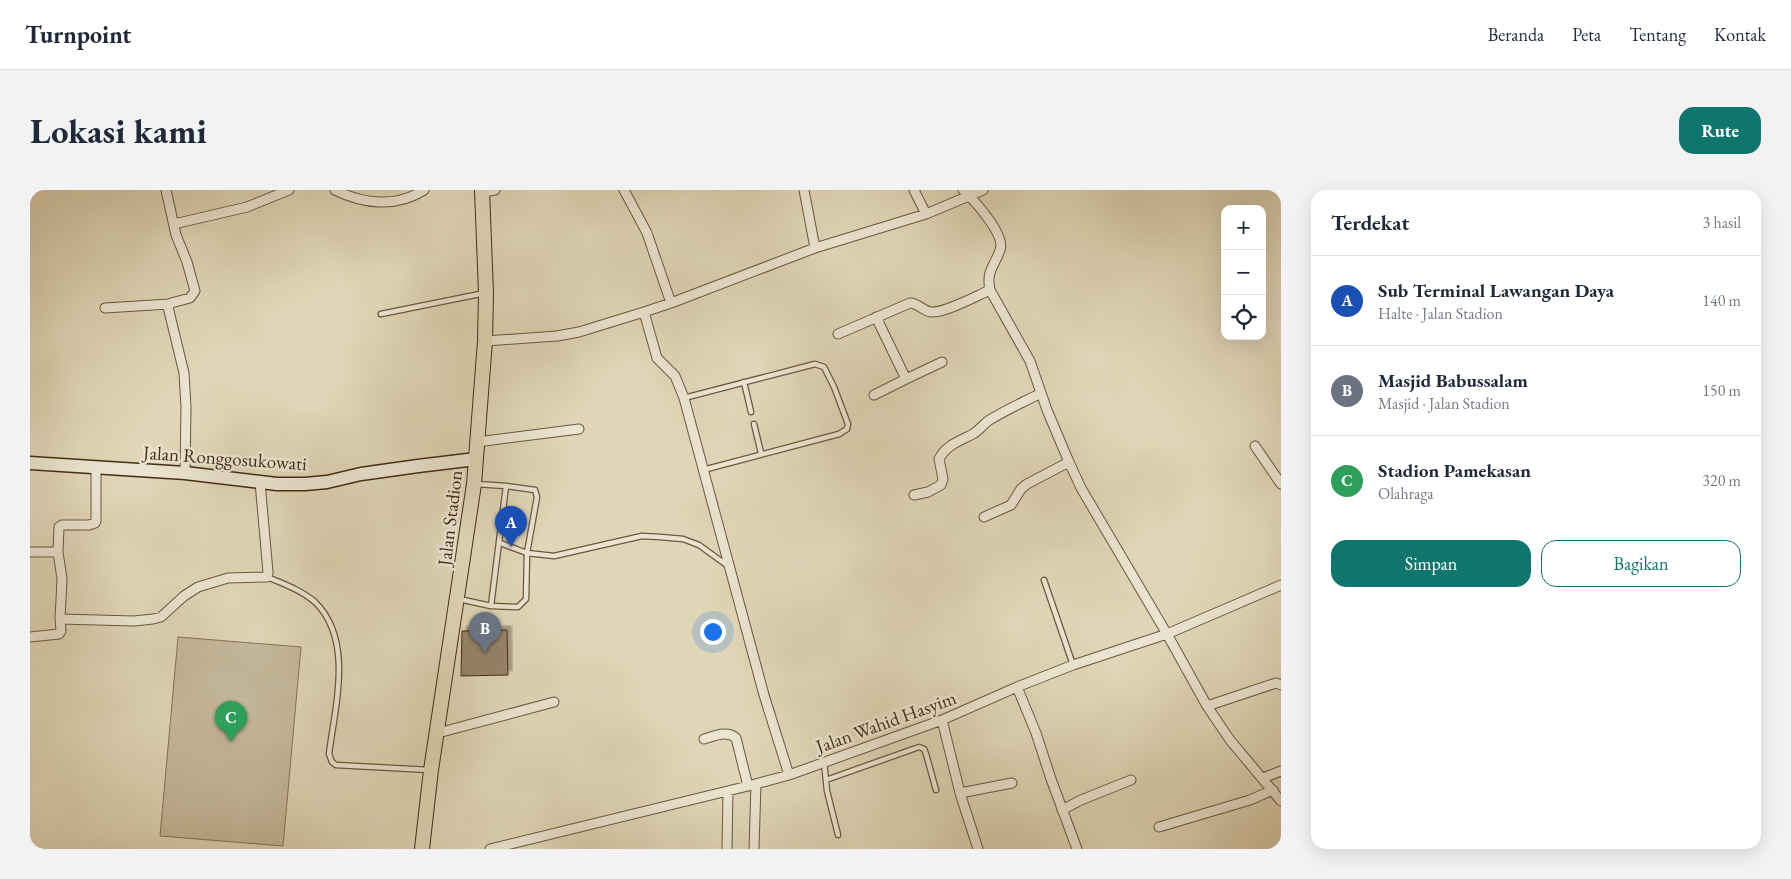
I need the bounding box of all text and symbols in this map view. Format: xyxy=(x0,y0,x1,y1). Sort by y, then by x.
text: Turnpoint xyxy=(25,19,131,50)
text: Beranda xyxy=(1488,23,1544,46)
text: Peta xyxy=(1572,23,1601,46)
text: Tentang xyxy=(1629,23,1686,46)
text: Kontak xyxy=(1714,23,1766,46)
button: Rute xyxy=(1679,107,1761,154)
text: Lokasi kami xyxy=(30,108,207,153)
map controls xyxy=(1221,205,1266,340)
button: + xyxy=(1221,205,1266,250)
text: Terdekat xyxy=(1331,209,1409,236)
text: 3 hasil xyxy=(1703,212,1741,233)
button: − xyxy=(1221,250,1266,295)
text: Sub Terminal Lawangan Daya xyxy=(1378,278,1614,303)
text: A xyxy=(1341,290,1353,311)
text: 140 m xyxy=(1702,290,1741,311)
button: locate xyxy=(1221,295,1266,340)
text: Halte · Jalan Stadion xyxy=(1378,303,1503,324)
text: Masjid Babussalam xyxy=(1378,368,1528,393)
text: B xyxy=(1342,380,1352,401)
text: 150 m xyxy=(1702,380,1741,401)
text: Masjid · Jalan Stadion xyxy=(1378,393,1510,414)
street label: Jalan Ronggosukowati xyxy=(140,440,308,476)
text: Stadion Pamekasan xyxy=(1378,458,1531,483)
street label: Jalan Stadion xyxy=(431,469,468,569)
text: C xyxy=(1341,470,1353,491)
text: 320 m xyxy=(1702,470,1741,491)
text: Olahraga xyxy=(1378,483,1434,504)
pin: A xyxy=(495,506,527,547)
button: Simpan xyxy=(1331,540,1531,587)
button: Bagikan xyxy=(1541,540,1741,587)
pin: B xyxy=(469,612,501,653)
your location xyxy=(700,619,726,645)
street label: Jalan Wahid Hasyim xyxy=(810,685,960,760)
pin: C xyxy=(215,701,247,742)

